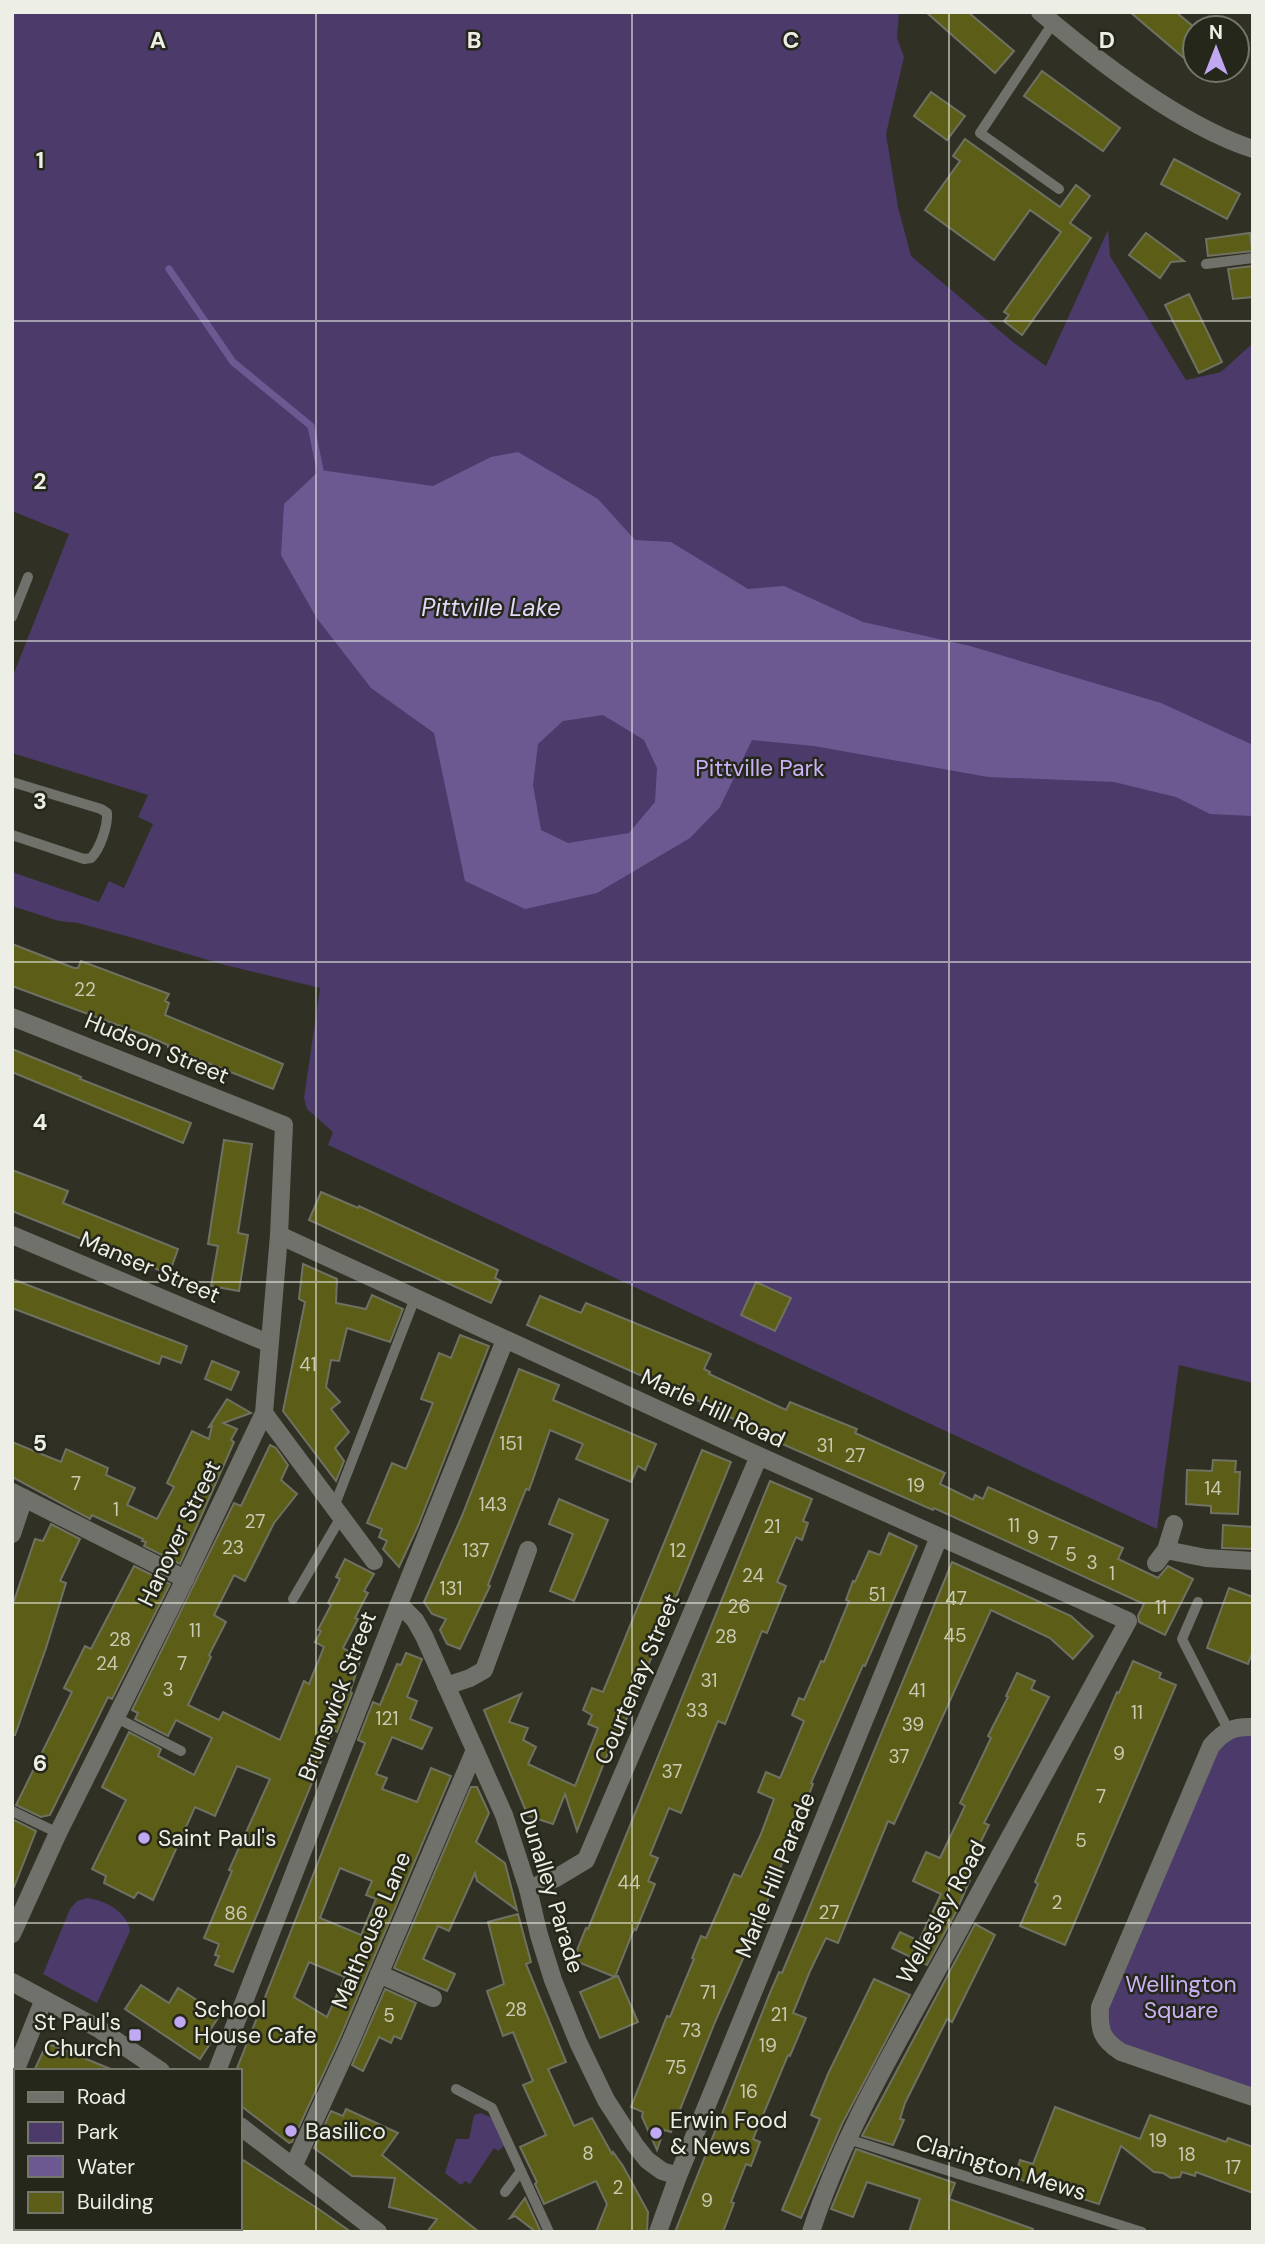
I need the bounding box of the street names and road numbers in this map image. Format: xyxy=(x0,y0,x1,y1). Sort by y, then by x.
street label: Hudson Street xyxy=(80,1005,234,1091)
street label: Manser Street xyxy=(75,1224,225,1310)
street label: Marle Hill Road xyxy=(636,1361,790,1455)
street label: Hanover Street xyxy=(131,1455,227,1611)
street label: Courtenay Street xyxy=(587,1589,687,1769)
street label: Brunswick Street xyxy=(291,1607,383,1785)
street label: Marle Hill Parade xyxy=(728,1788,822,1962)
street label: Dunalley Parade xyxy=(513,1805,591,1977)
street label: Wellesley Road xyxy=(889,1835,993,1989)
street label: Malthouse Lane xyxy=(324,1847,418,2013)
street label: Clarington Mews xyxy=(912,2127,1090,2207)

